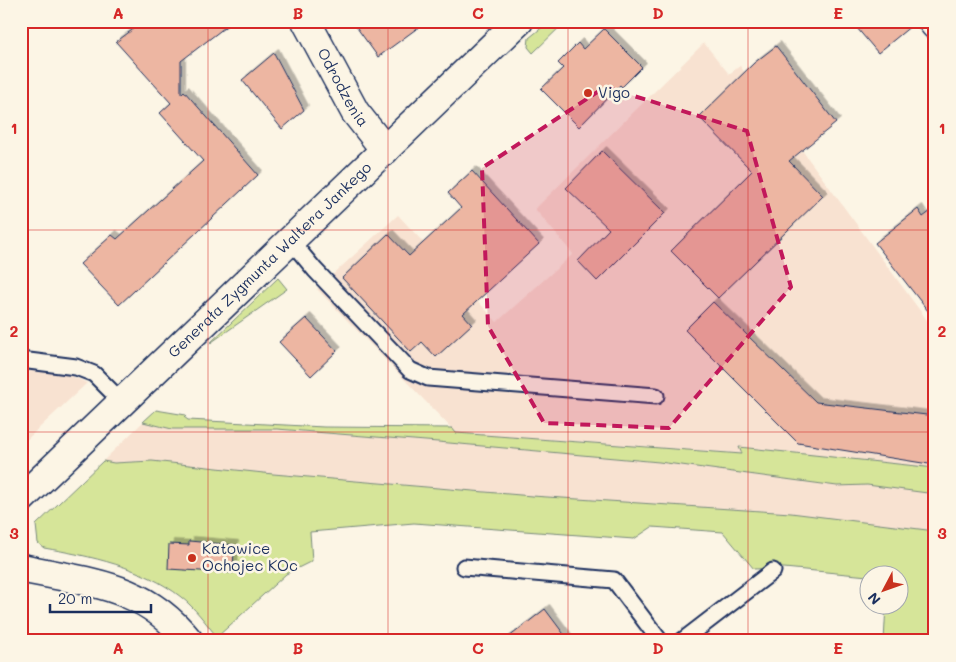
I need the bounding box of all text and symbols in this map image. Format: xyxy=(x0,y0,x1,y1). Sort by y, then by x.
text: A xyxy=(112,2,124,23)
text: B xyxy=(293,2,303,23)
text: C xyxy=(472,2,484,23)
text: D xyxy=(652,2,664,23)
text: E xyxy=(833,2,843,23)
street label: Odrodzenia xyxy=(313,44,374,130)
place label: Vigo xyxy=(598,82,630,102)
marker: Vigo xyxy=(582,87,594,99)
text: 1 xyxy=(10,117,18,138)
text: 1 xyxy=(938,117,946,138)
street label: Generała Zygmunta Waltera Jankego xyxy=(163,157,375,362)
text: 2 xyxy=(10,320,19,341)
text: 2 xyxy=(938,320,947,341)
text: 3 xyxy=(9,522,19,543)
text: 3 xyxy=(937,522,947,543)
place label: Katowice Ochojec KOc xyxy=(202,538,298,575)
marker: Katowice Ochojec KOc xyxy=(186,552,198,564)
north arrow xyxy=(858,564,908,614)
scale bar xyxy=(50,582,151,614)
text: 20 m xyxy=(58,588,92,608)
text: N xyxy=(863,589,884,609)
text: A xyxy=(112,637,124,658)
text: B xyxy=(293,637,303,658)
text: C xyxy=(472,637,484,658)
text: D xyxy=(652,637,664,658)
text: E xyxy=(833,637,843,658)

